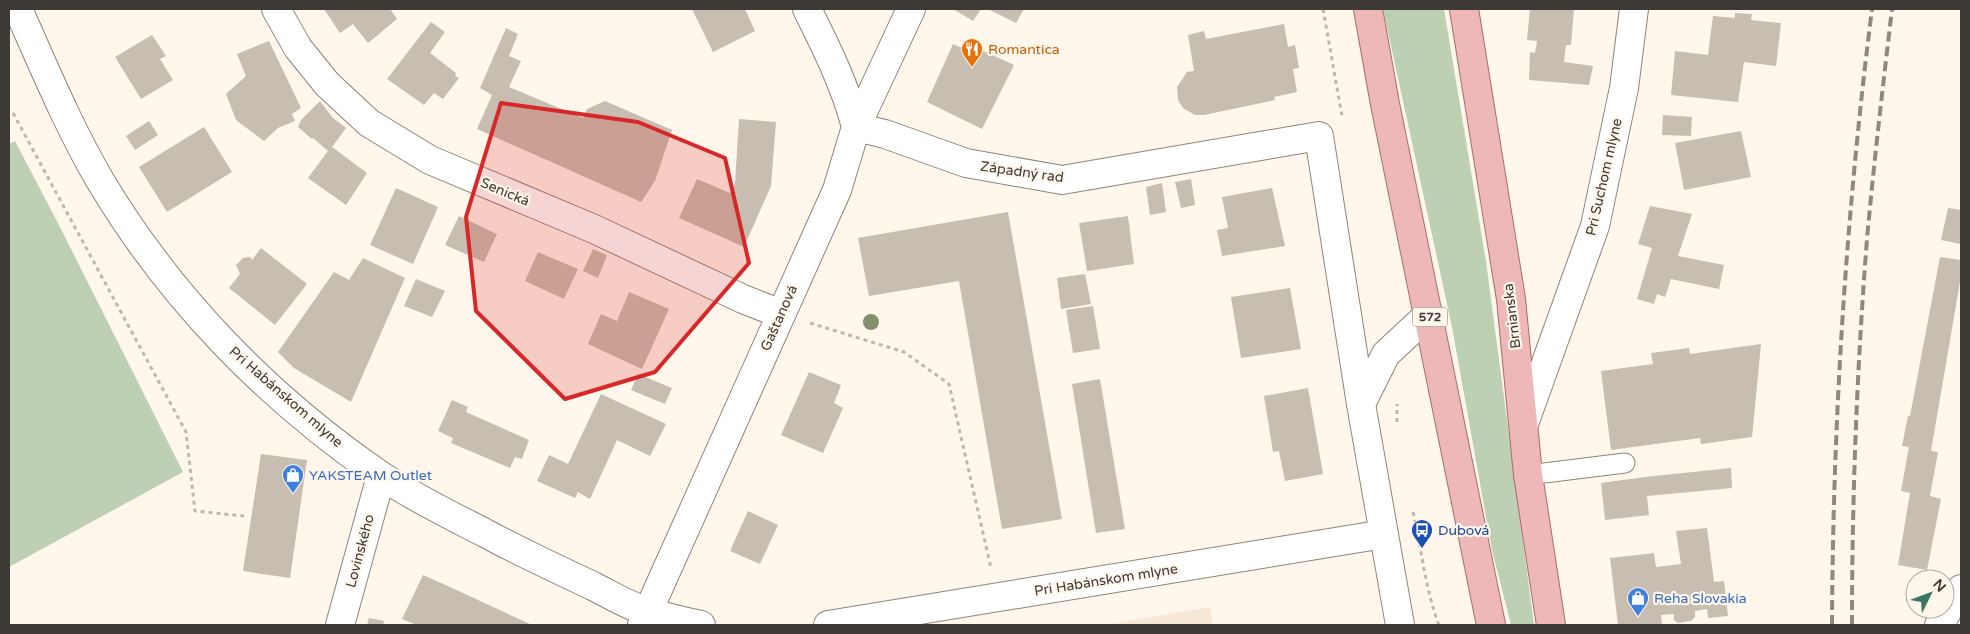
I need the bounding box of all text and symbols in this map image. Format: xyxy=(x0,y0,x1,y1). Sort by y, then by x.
restaurant icon: Romantica xyxy=(960,37,984,68)
place label: Romantica xyxy=(988,41,1060,58)
street label: Pri Suchom mlyne xyxy=(1582,117,1626,237)
street label: Západný rad xyxy=(979,158,1065,186)
street label: Senická xyxy=(478,174,532,210)
street label: Gaštanová xyxy=(757,282,801,354)
street label: Brnianska xyxy=(1500,282,1524,350)
road number: 572 xyxy=(1412,308,1448,326)
street label: Pri Habánskom mlyne xyxy=(226,343,346,451)
shop icon: YAKSTEAM Outlet xyxy=(281,463,305,494)
place label: YAKSTEAM Outlet xyxy=(309,467,433,484)
street label: Lovinského xyxy=(342,513,378,589)
bus stop icon: Dubová xyxy=(1410,518,1434,549)
place label: Dubová xyxy=(1438,522,1489,539)
street label: Pri Habánskom mlyne xyxy=(1033,560,1179,600)
north arrow xyxy=(1905,569,1955,619)
text: N xyxy=(1929,576,1949,596)
shop icon: Reha Slovakia xyxy=(1626,586,1650,617)
place label: Reha Slovakia xyxy=(1654,590,1747,607)

